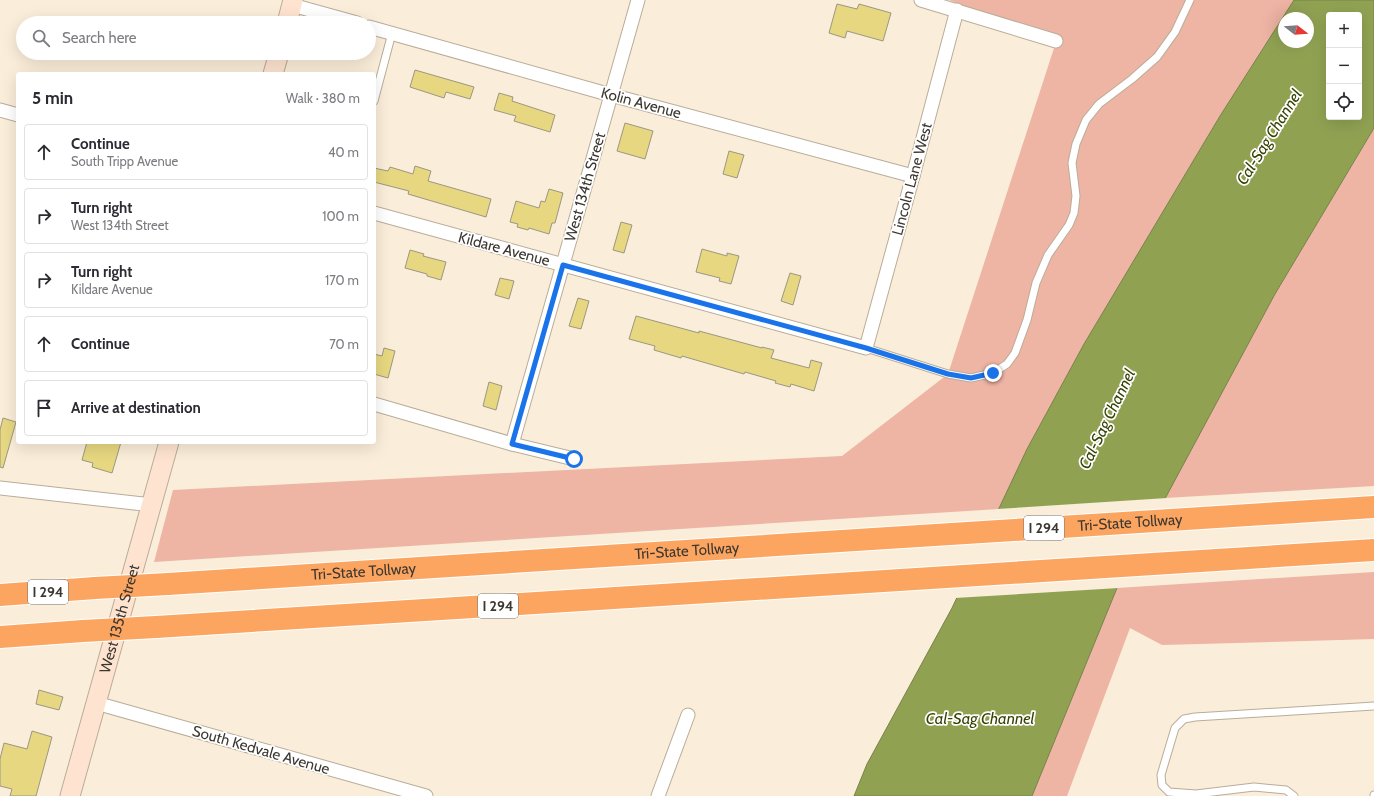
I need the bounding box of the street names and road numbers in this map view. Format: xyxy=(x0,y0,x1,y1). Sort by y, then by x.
street label: Kolin Avenue xyxy=(599,84,683,122)
street label: Lincoln Lane West xyxy=(888,121,936,237)
street label: West 134th Street xyxy=(561,130,609,244)
street label: Kildare Avenue xyxy=(456,228,552,270)
street label: Tri-State Tollway xyxy=(1077,510,1183,535)
road number: I 294 xyxy=(1024,516,1064,540)
street label: Tri-State Tollway xyxy=(634,539,740,563)
street label: Tri-State Tollway xyxy=(311,559,417,584)
street label: West 135th Street xyxy=(96,562,143,675)
road number: I 294 xyxy=(28,580,68,604)
road number: I 294 xyxy=(478,594,518,618)
street label: South Kedvale Avenue xyxy=(190,722,332,778)

